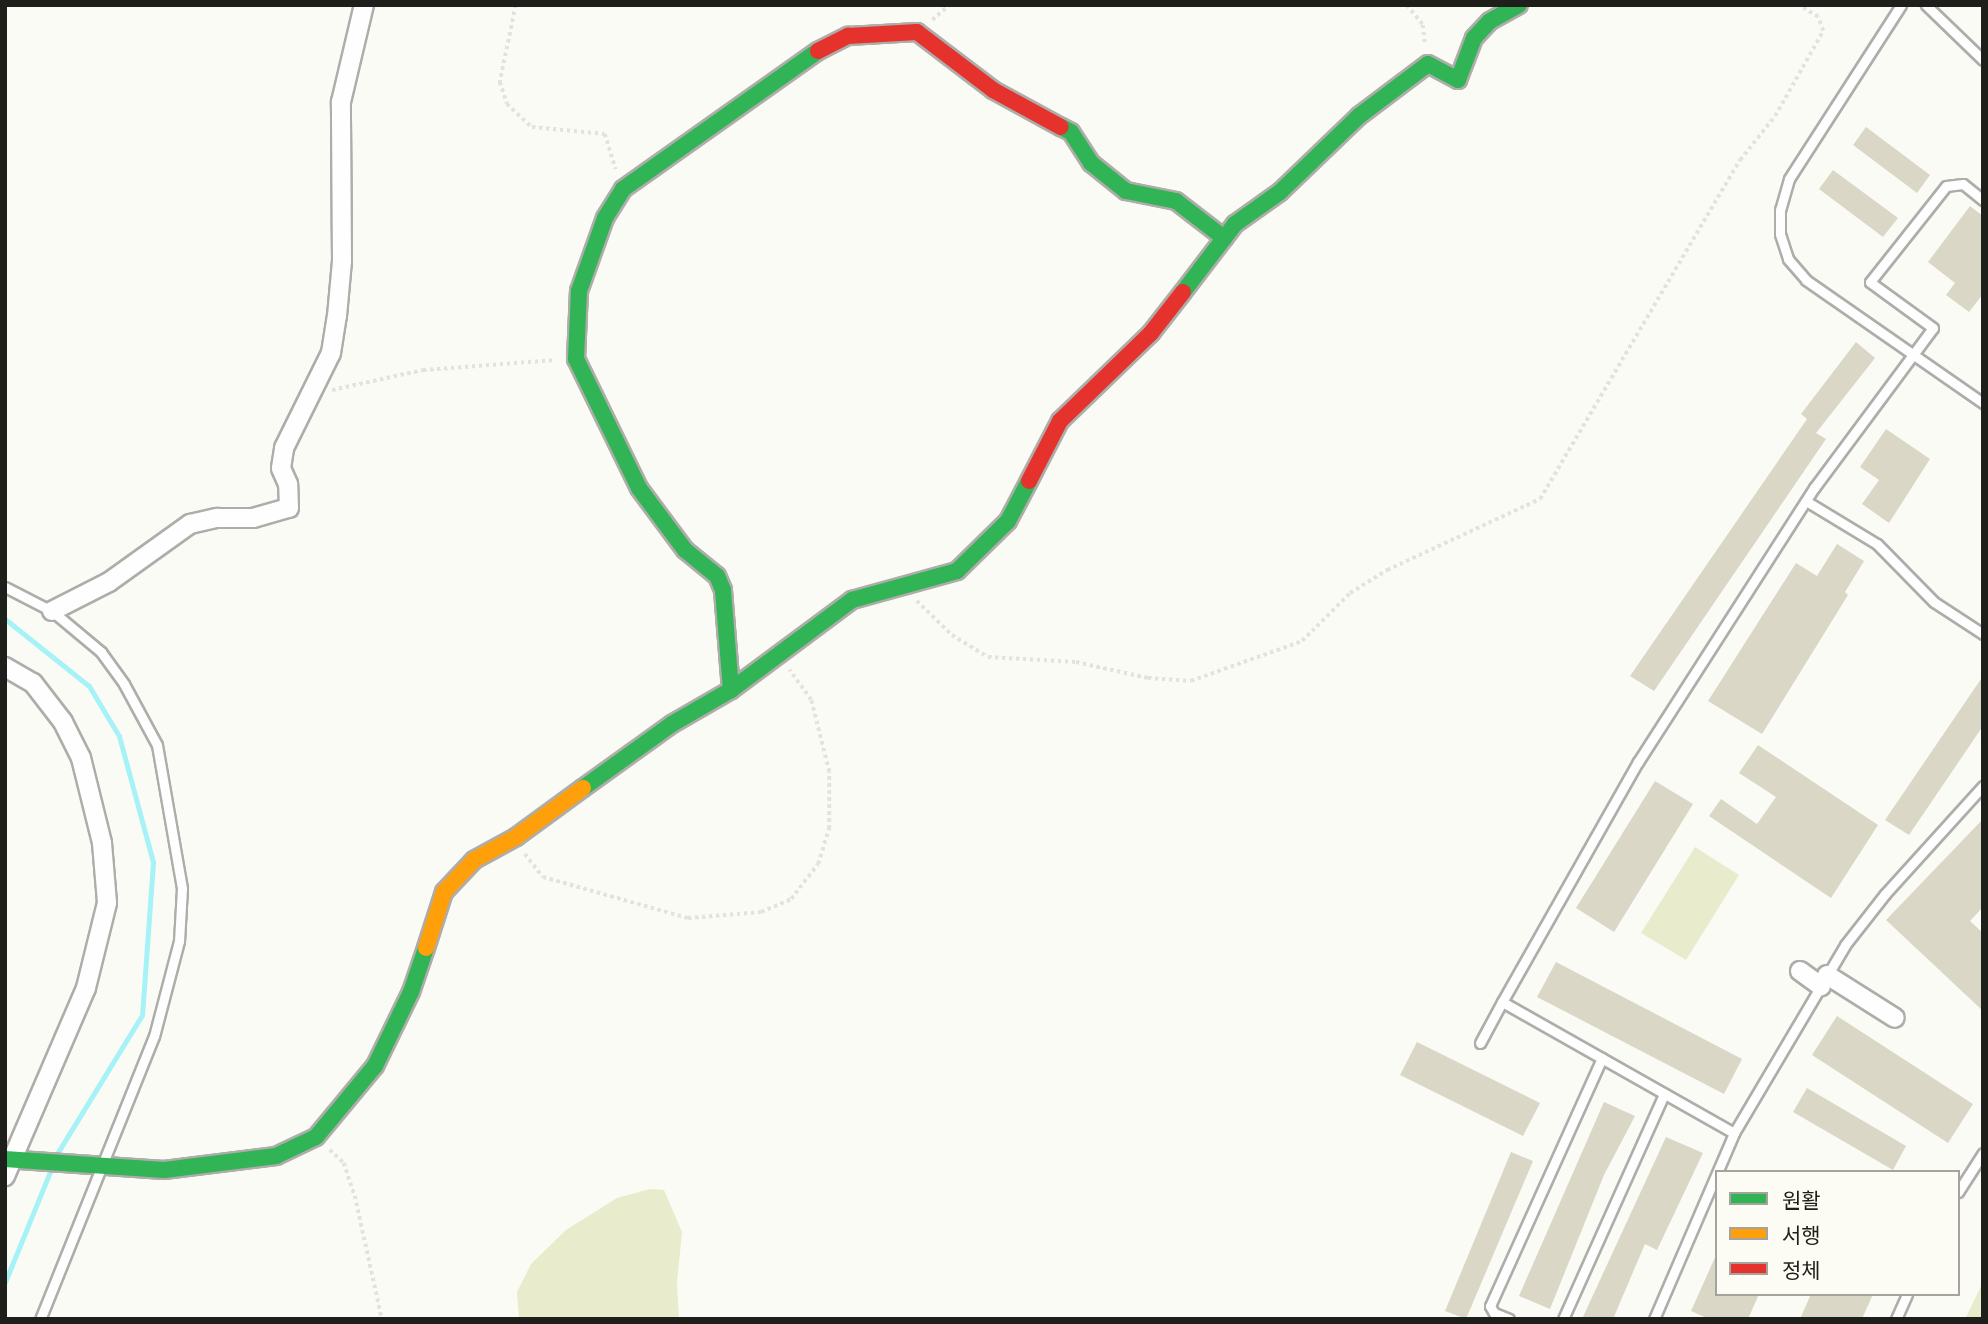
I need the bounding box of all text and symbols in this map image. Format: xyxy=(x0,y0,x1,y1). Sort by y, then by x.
legend xyxy=(1715,1170,1960,1296)
text: 원활 xyxy=(1782,1187,1821,1213)
text: 서행 xyxy=(1782,1222,1821,1248)
text: 정체 xyxy=(1782,1257,1821,1283)

